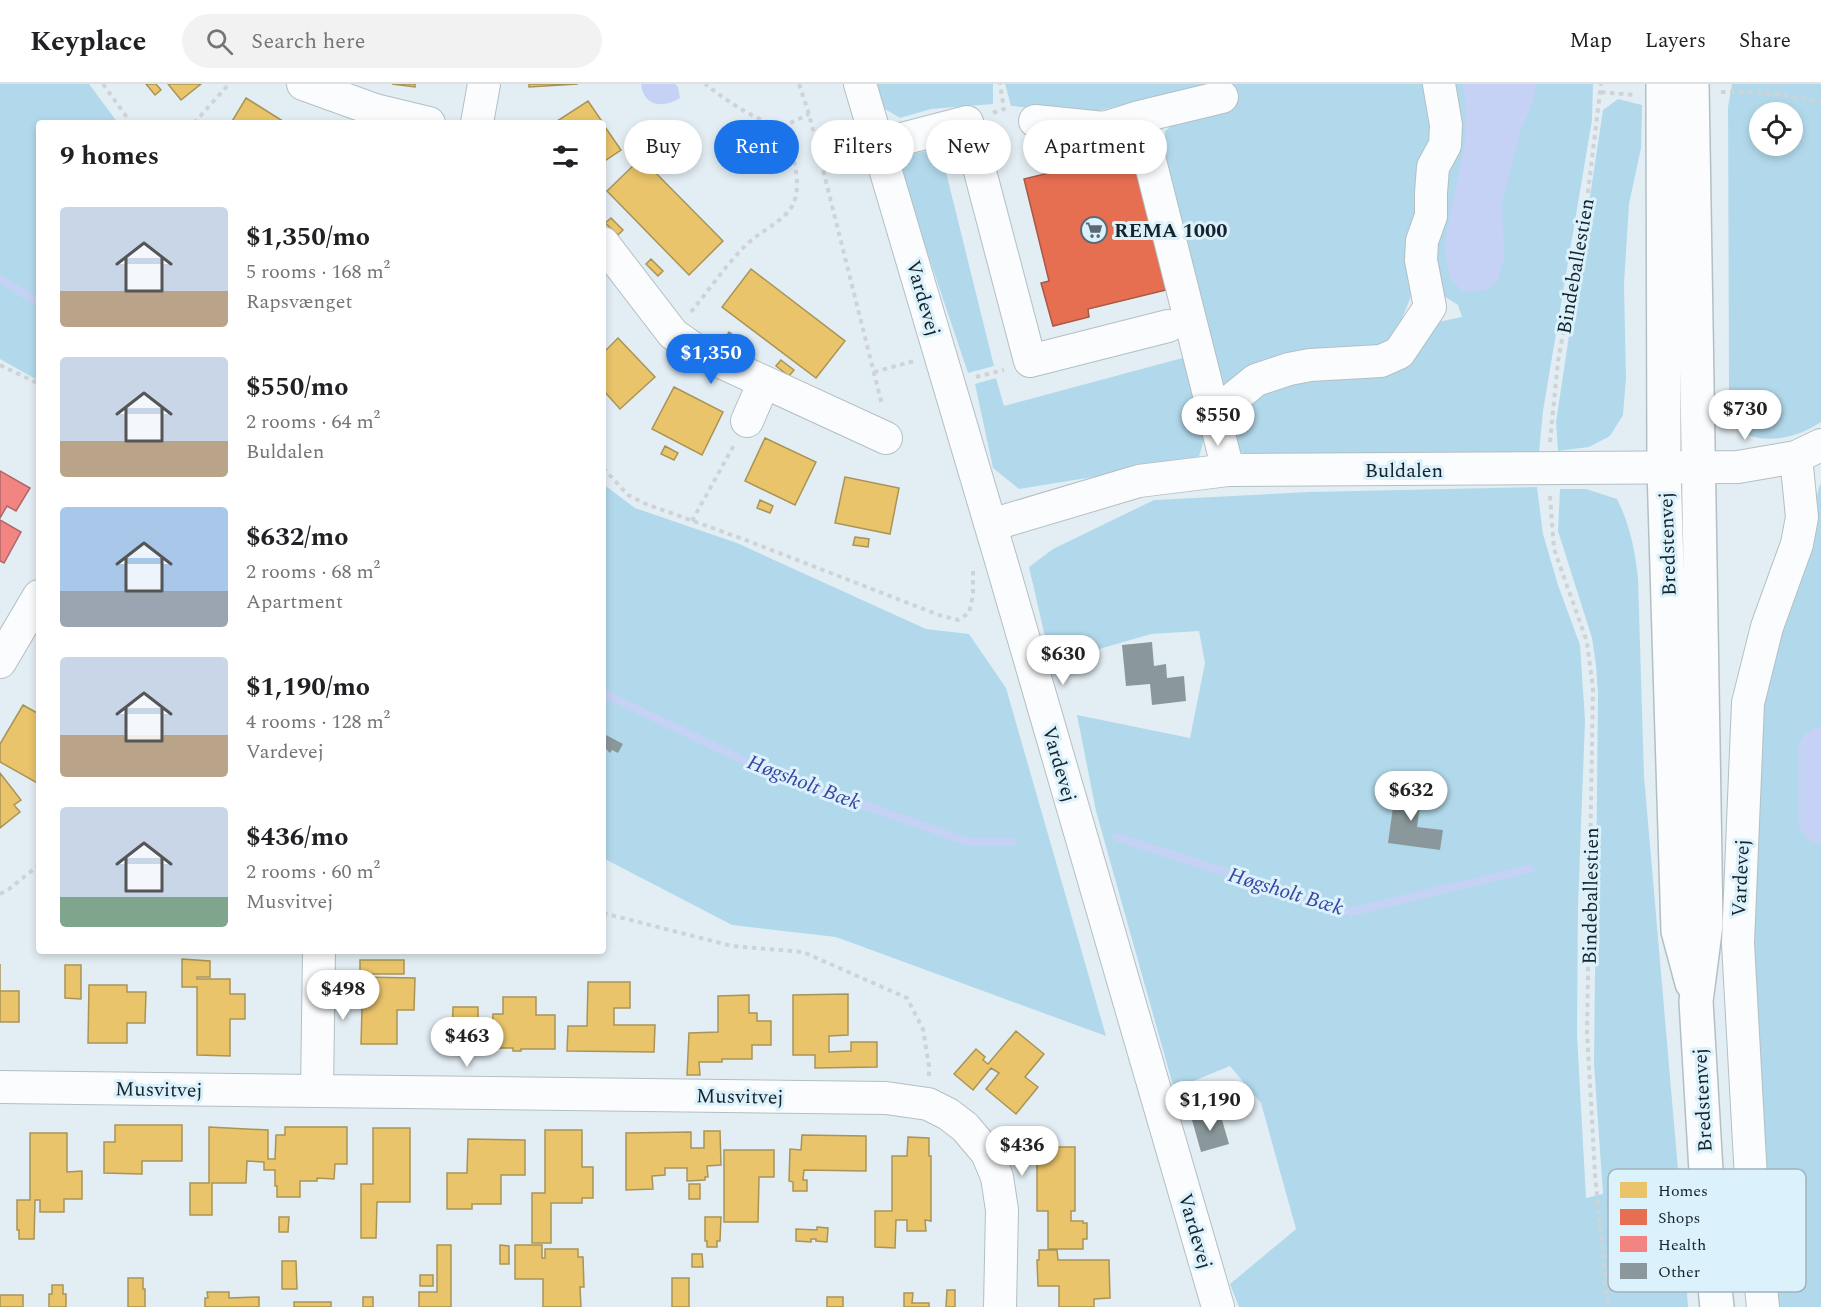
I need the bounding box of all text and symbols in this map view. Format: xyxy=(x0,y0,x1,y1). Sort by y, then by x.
search box xyxy=(182,14,602,68)
text: Keyplace xyxy=(30,20,146,63)
icon: search xyxy=(203,25,236,58)
text: Search here xyxy=(251,25,365,58)
text: Map xyxy=(1570,25,1612,57)
text: Layers xyxy=(1645,25,1706,57)
text: Share xyxy=(1739,25,1791,57)
map controls xyxy=(1749,102,1803,156)
button: locate xyxy=(1749,102,1803,156)
chip: Buy xyxy=(624,120,702,174)
chip: Rent xyxy=(714,120,799,174)
chip: Filters xyxy=(811,120,914,174)
chip: New xyxy=(926,120,1011,174)
chip: Apartment xyxy=(1023,120,1167,174)
text: 9 homes xyxy=(60,136,159,176)
icon: filters xyxy=(549,140,582,173)
street label: Bindeballestien xyxy=(1549,196,1603,336)
supermarket icon: REMA 1000 xyxy=(1079,215,1109,245)
place label: REMA 1000 xyxy=(1114,216,1227,246)
text: $1,350/mo xyxy=(246,217,370,257)
icon: home xyxy=(108,231,180,303)
text: 5 rooms · 168 m² xyxy=(246,257,390,287)
street label: Vardevej xyxy=(898,257,948,340)
text: Rapsvænget xyxy=(246,287,353,317)
pin: $1,350 xyxy=(662,334,760,385)
text: $1,350 xyxy=(680,338,742,368)
text: $550/mo xyxy=(246,367,349,407)
icon: home xyxy=(108,381,180,453)
pin: $730 xyxy=(1709,390,1781,441)
text: $730 xyxy=(1723,394,1767,424)
pin: $550 xyxy=(1182,396,1254,447)
text: $550 xyxy=(1196,400,1240,430)
text: 2 rooms · 64 m² xyxy=(246,407,380,437)
text: Buldalen xyxy=(246,437,324,467)
street label: Buldalen xyxy=(1365,456,1443,486)
street label: Bredstenvej xyxy=(1651,491,1685,597)
text: $632/mo xyxy=(246,517,349,557)
icon: home xyxy=(108,531,180,603)
text: 2 rooms · 68 m² xyxy=(246,557,380,587)
text: Apartment xyxy=(246,587,343,617)
pin: $630 xyxy=(1027,635,1099,686)
text: $630 xyxy=(1041,639,1085,669)
text: $1,190/mo xyxy=(246,667,370,707)
icon: home xyxy=(108,681,180,753)
text: 4 rooms · 128 m² xyxy=(246,707,390,737)
street label: Vardevej xyxy=(1034,723,1084,806)
text: Vardevej xyxy=(246,737,324,767)
water label: Høgsholt Bæk xyxy=(742,747,865,819)
pin: $632 xyxy=(1375,771,1447,822)
text: $632 xyxy=(1389,775,1433,805)
text: $436/mo xyxy=(246,817,349,857)
street label: Bindeballestien xyxy=(1575,827,1607,965)
icon: home xyxy=(108,831,180,903)
street label: Vardevej xyxy=(1724,838,1758,918)
text: 2 rooms · 60 m² xyxy=(246,857,380,887)
water label: Høgsholt Bæk xyxy=(1224,859,1347,925)
text: Musvitvej xyxy=(246,887,334,917)
pin: $498 xyxy=(307,970,379,1021)
text: $498 xyxy=(321,974,365,1004)
pin: $463 xyxy=(431,1017,503,1068)
text: $463 xyxy=(445,1021,489,1051)
street label: Bredstenvej xyxy=(1685,1047,1721,1153)
street label: Musvitvej xyxy=(115,1074,203,1106)
street label: Musvitvej xyxy=(696,1081,784,1113)
pin: $1,190 xyxy=(1161,1081,1259,1132)
text: $1,190 xyxy=(1179,1085,1241,1115)
pin: $436 xyxy=(986,1126,1058,1177)
text: $436 xyxy=(1000,1130,1044,1160)
legend xyxy=(1608,1169,1806,1292)
text: Homes xyxy=(1658,1179,1708,1203)
street label: Vardevej xyxy=(1170,1190,1220,1273)
text: Shops xyxy=(1658,1206,1700,1230)
text: Health xyxy=(1658,1233,1706,1257)
text: Other xyxy=(1658,1260,1700,1284)

